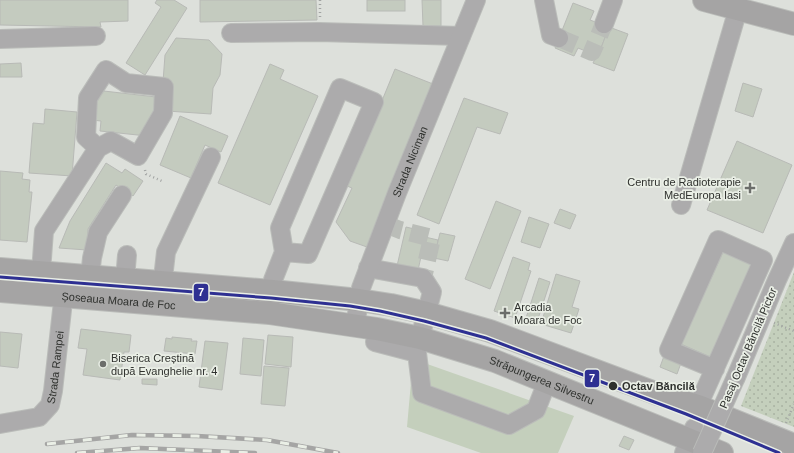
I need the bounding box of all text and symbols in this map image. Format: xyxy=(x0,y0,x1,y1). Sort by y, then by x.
street label: Strada Niciman xyxy=(390,124,430,199)
place label: Centru de Radioterapie MedEuropa Iasi xyxy=(627,176,741,201)
marker: Centru de Radioterapie MedEuropa Iasi xyxy=(744,182,756,194)
line badge: 7 xyxy=(193,283,209,302)
text: 7 xyxy=(198,286,204,298)
street label: Pasaj Octav Băncilă Pictor xyxy=(717,286,779,410)
street label: Șoseaua Moara de Foc xyxy=(61,290,177,311)
place label: Arcadia Moara de Foc xyxy=(514,301,582,326)
marker: Arcadia Moara de Foc xyxy=(499,307,511,319)
street label: Strada Rampei xyxy=(44,330,66,405)
place label: Biserica Creștină după Evanghelie nr. 4 xyxy=(111,352,217,377)
street label: Străpungerea Silvestru xyxy=(488,354,596,407)
marker: Biserica Creștină după Evanghelie nr. 4 xyxy=(98,359,108,369)
line badge: 7 xyxy=(584,369,600,388)
text: 7 xyxy=(589,372,595,384)
marker: Octav Băncilă xyxy=(607,380,619,392)
place label: Octav Băncilă xyxy=(622,380,696,392)

